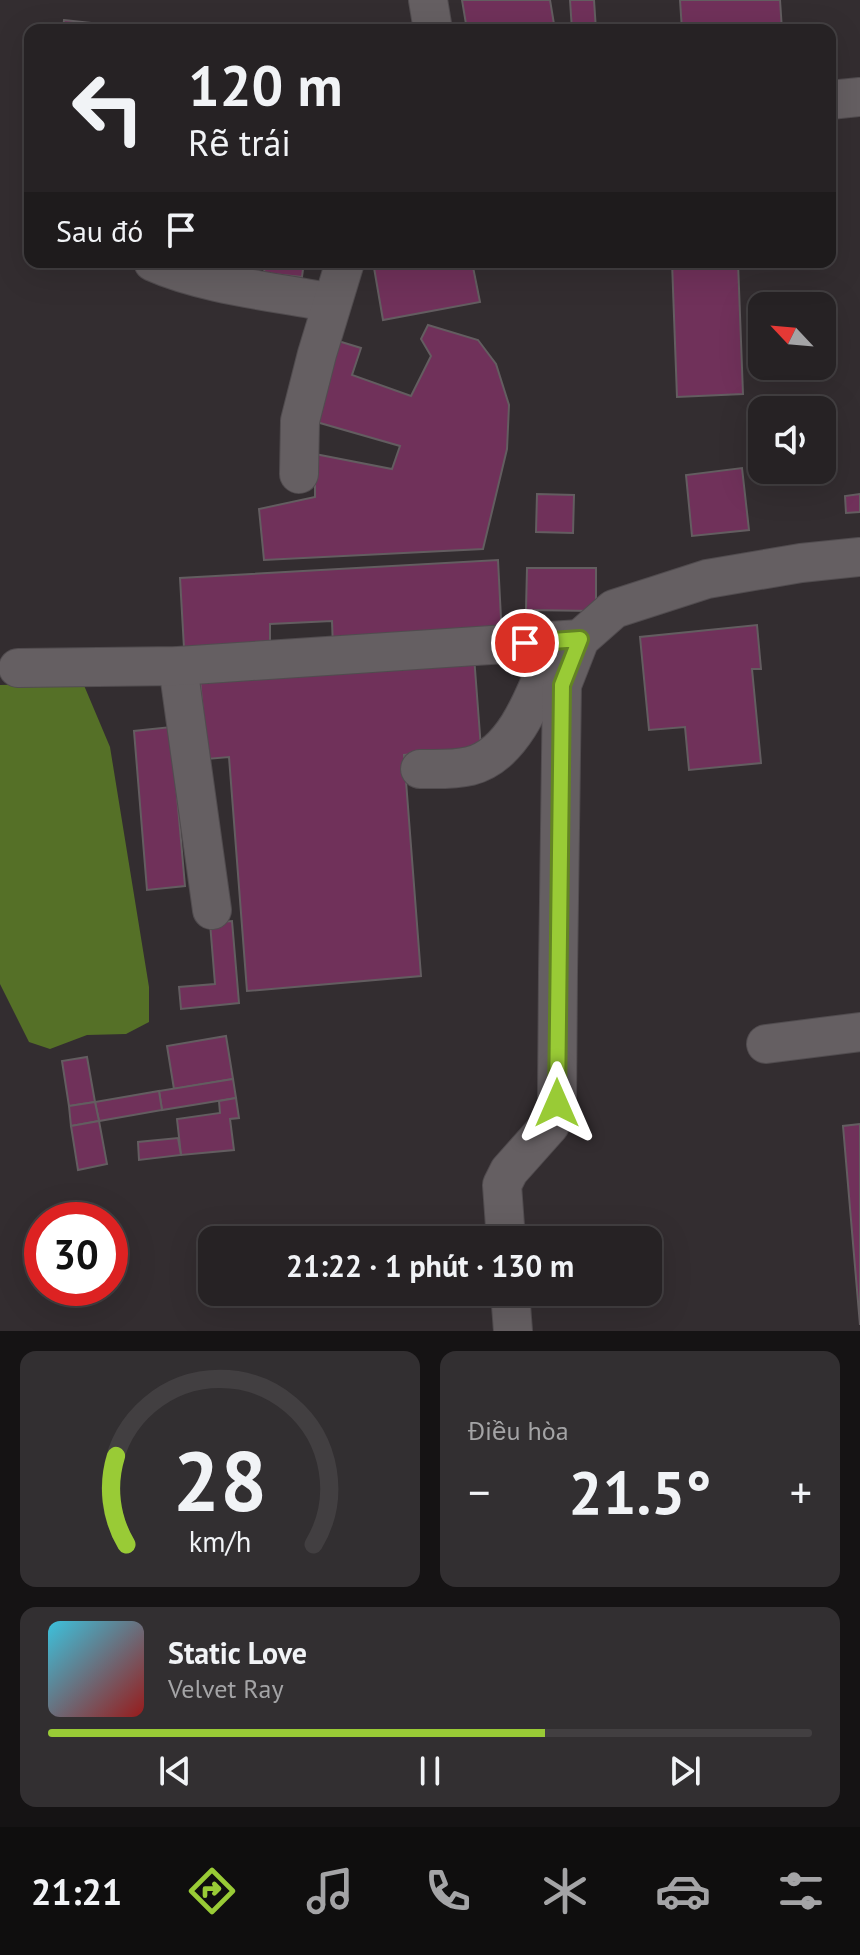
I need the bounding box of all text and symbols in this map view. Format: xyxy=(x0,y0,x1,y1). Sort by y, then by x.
text: 120 m xyxy=(188,49,343,121)
icon: left xyxy=(56,56,160,160)
text: Rẽ trái xyxy=(188,119,291,166)
icon: arrive xyxy=(159,208,203,252)
text: Sau đó xyxy=(56,211,143,250)
north arrow xyxy=(748,292,836,380)
map controls xyxy=(748,292,836,484)
button: sound xyxy=(748,396,836,484)
pin xyxy=(491,609,559,677)
icon: arrive xyxy=(503,621,547,665)
position arrow xyxy=(515,1061,599,1145)
speed limit sign: 30 xyxy=(24,1202,128,1306)
text: 21:22 · 1 phút · 130 m xyxy=(286,1246,574,1285)
text: Điều hòa xyxy=(468,1414,569,1447)
text: 28 xyxy=(173,1426,267,1534)
text: 21.5° xyxy=(568,1453,712,1531)
text: − xyxy=(468,1463,490,1520)
text: + xyxy=(790,1463,812,1520)
text: km/h xyxy=(189,1523,251,1560)
text: Static Love xyxy=(168,1633,307,1672)
text: Velvet Ray xyxy=(168,1672,284,1705)
icon: previous xyxy=(153,1749,197,1793)
icon: pause xyxy=(408,1749,452,1793)
icon: next xyxy=(663,1749,707,1793)
icon: directions xyxy=(184,1863,240,1919)
icon: music xyxy=(302,1863,358,1919)
icon: phone xyxy=(420,1863,476,1919)
icon: climate xyxy=(537,1863,593,1919)
icon: car xyxy=(655,1863,711,1919)
icon: filters xyxy=(773,1863,829,1919)
text: 21:21 xyxy=(31,1868,122,1915)

